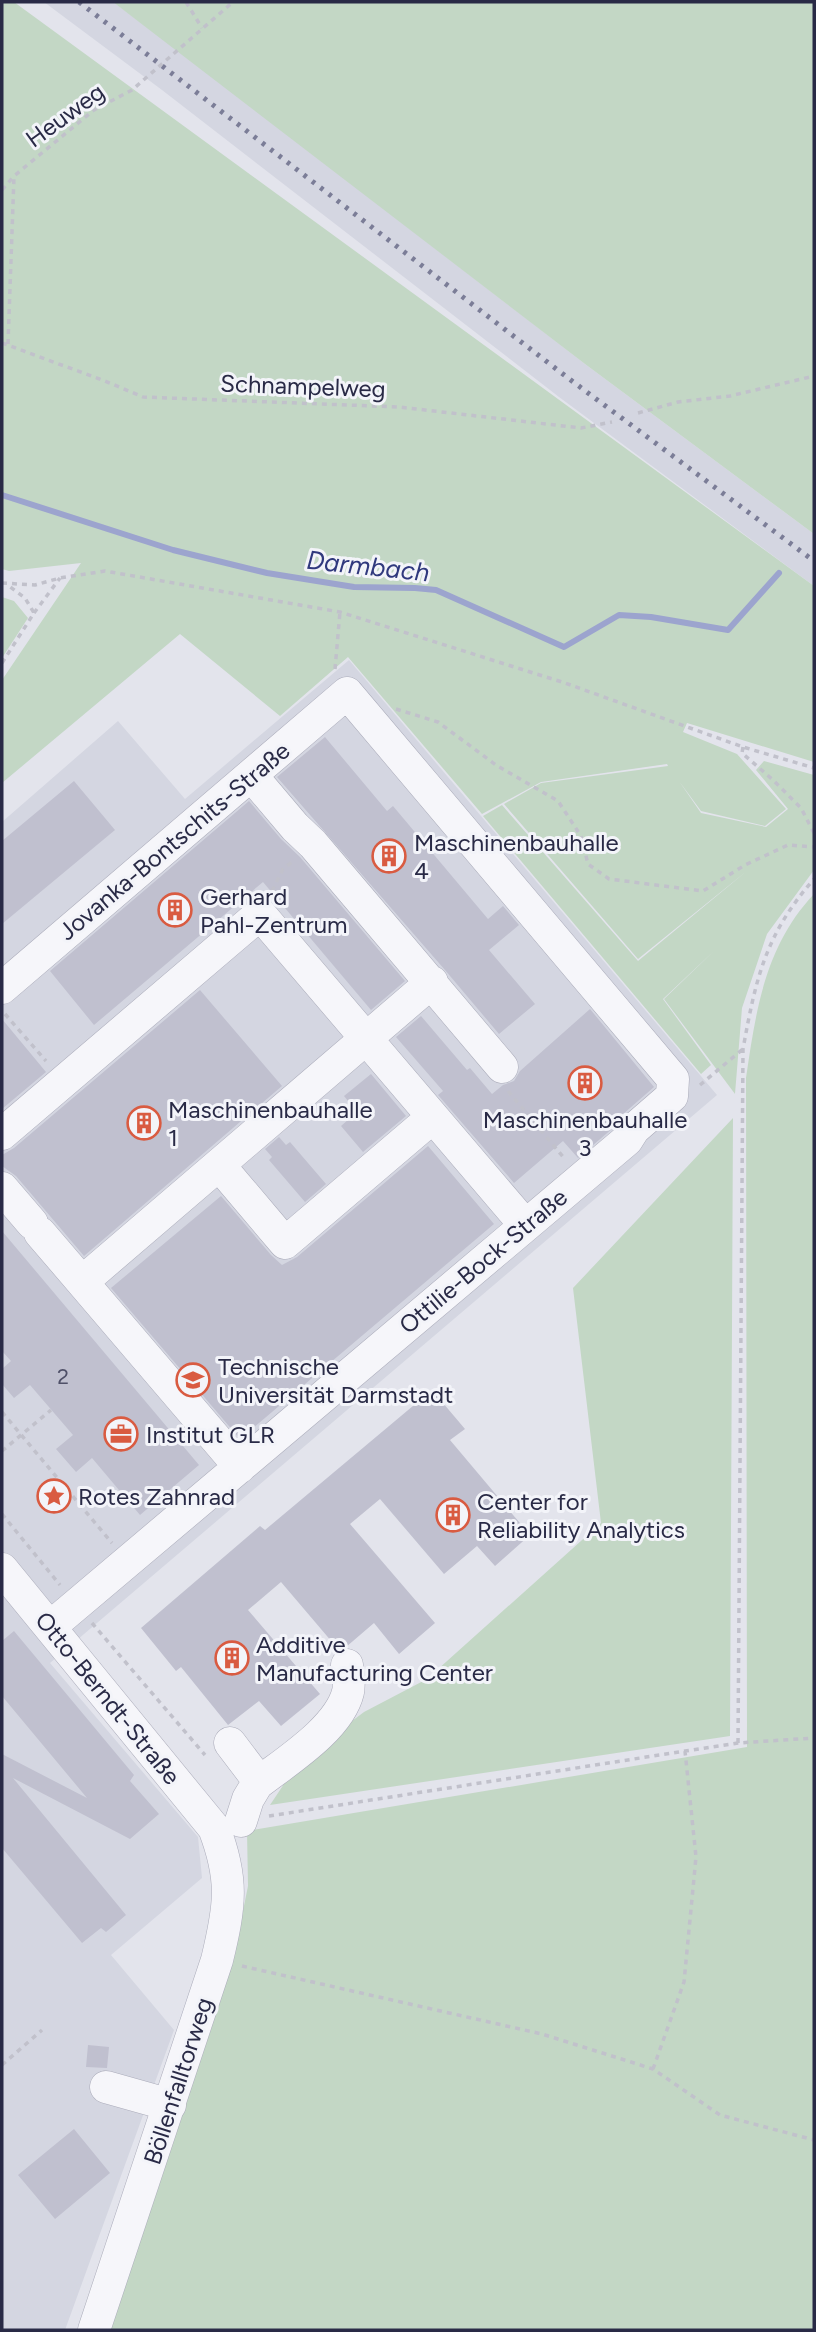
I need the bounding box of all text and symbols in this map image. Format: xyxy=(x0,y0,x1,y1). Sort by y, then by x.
street label: Heuweg xyxy=(20,77,110,153)
street label: Schnampelweg xyxy=(220,369,386,403)
water label: Darmbach xyxy=(305,544,431,588)
street label: Jovanka-Bontschits-Straße xyxy=(53,736,295,946)
place label: Maschinenbauhalle 4 xyxy=(414,828,619,885)
building icon: Maschinenbauhalle 4 xyxy=(370,837,408,875)
place label: Gerhard Pahl-Zentrum xyxy=(200,882,347,939)
building icon: Gerhard Pahl-Zentrum xyxy=(156,891,194,929)
building icon: Maschinenbauhalle 3 xyxy=(566,1064,604,1102)
place label: Maschinenbauhalle 1 xyxy=(168,1095,373,1152)
building icon: Maschinenbauhalle 1 xyxy=(125,1104,163,1142)
place label: Maschinenbauhalle 3 xyxy=(483,1105,687,1162)
street label: Ottilie-Bock-Straße xyxy=(393,1182,573,1340)
place label: Technische Universität Darmstadt xyxy=(218,1352,453,1409)
school or university icon: Technische Universität Darmstadt xyxy=(174,1361,212,1399)
house number: 2 xyxy=(57,1364,69,1389)
office icon: Institut GLR xyxy=(102,1415,140,1453)
place label: Institut GLR xyxy=(146,1420,275,1449)
place icon: Rotes Zahnrad xyxy=(35,1477,73,1515)
place label: Rotes Zahnrad xyxy=(78,1482,235,1511)
place label: Center for Reliability Analytics xyxy=(477,1487,685,1544)
building icon: Center for Reliability Analytics xyxy=(434,1496,472,1534)
street label: Otto-Berndt-Straße xyxy=(29,1606,187,1790)
place label: Additive Manufacturing Center xyxy=(256,1630,493,1687)
building icon: Additive Manufacturing Center xyxy=(213,1639,251,1677)
street label: Böllenfalltorweg xyxy=(137,1994,219,2168)

